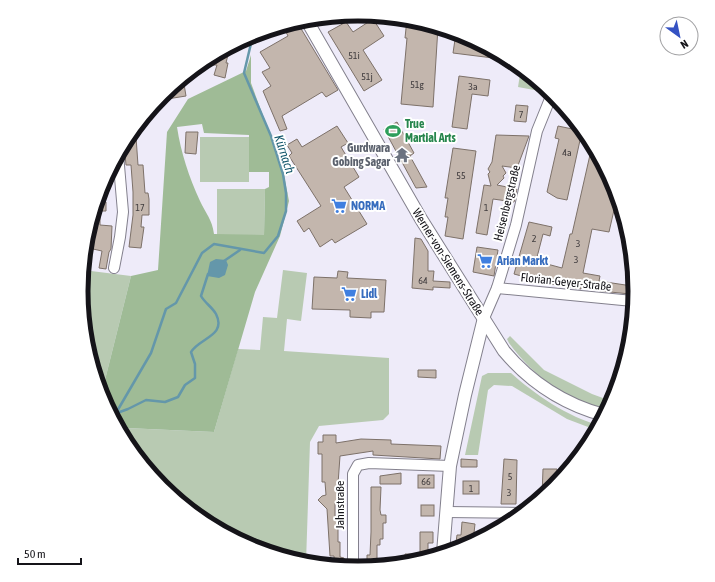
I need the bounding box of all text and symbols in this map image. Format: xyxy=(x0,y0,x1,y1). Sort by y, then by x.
north arrow xyxy=(659,16,699,56)
text: N xyxy=(678,38,690,51)
house number: 51i xyxy=(348,50,360,61)
house number: 51j xyxy=(361,71,373,82)
house number: 51g xyxy=(410,79,425,90)
house number: 3a xyxy=(468,81,478,92)
house number: 7 xyxy=(519,109,524,120)
place label: True Martial Arts xyxy=(405,117,456,145)
sports icon: True Martial Arts xyxy=(384,122,402,140)
water label: Kürnach xyxy=(271,133,298,176)
place label: Gurdwara Gobing Sagar xyxy=(332,141,390,169)
temple icon: Gurdwara Gobing Sagar xyxy=(393,146,411,164)
house number: 4a xyxy=(562,147,572,158)
street label: Heisenbergstraße xyxy=(491,164,523,242)
house number: 55 xyxy=(456,170,466,181)
supermarket icon: NORMA xyxy=(330,197,348,215)
place label: NORMA xyxy=(351,199,385,213)
house number: 17 xyxy=(135,202,145,213)
house number: 1 xyxy=(484,202,489,213)
street label: Werner-von-Siemens-Straße xyxy=(409,206,487,318)
house number: 2 xyxy=(532,233,537,244)
house number: 3 xyxy=(576,238,581,249)
supermarket icon: Arian Markt xyxy=(476,252,494,270)
place label: Arian Markt xyxy=(496,254,549,268)
house number: 3 xyxy=(574,254,579,265)
street label: Florian-Geyer-Straße xyxy=(520,270,612,294)
house number: 64 xyxy=(418,275,428,286)
supermarket icon: Lidl xyxy=(340,285,358,303)
place label: Lidl xyxy=(361,287,378,301)
house number: 5 xyxy=(508,471,513,482)
house number: 66 xyxy=(421,476,431,487)
street label: Jahnstraße xyxy=(333,481,347,529)
house number: 1 xyxy=(469,483,474,494)
house number: 3 xyxy=(507,487,512,498)
scale bar xyxy=(18,540,81,566)
text: 50 m xyxy=(24,547,46,561)

